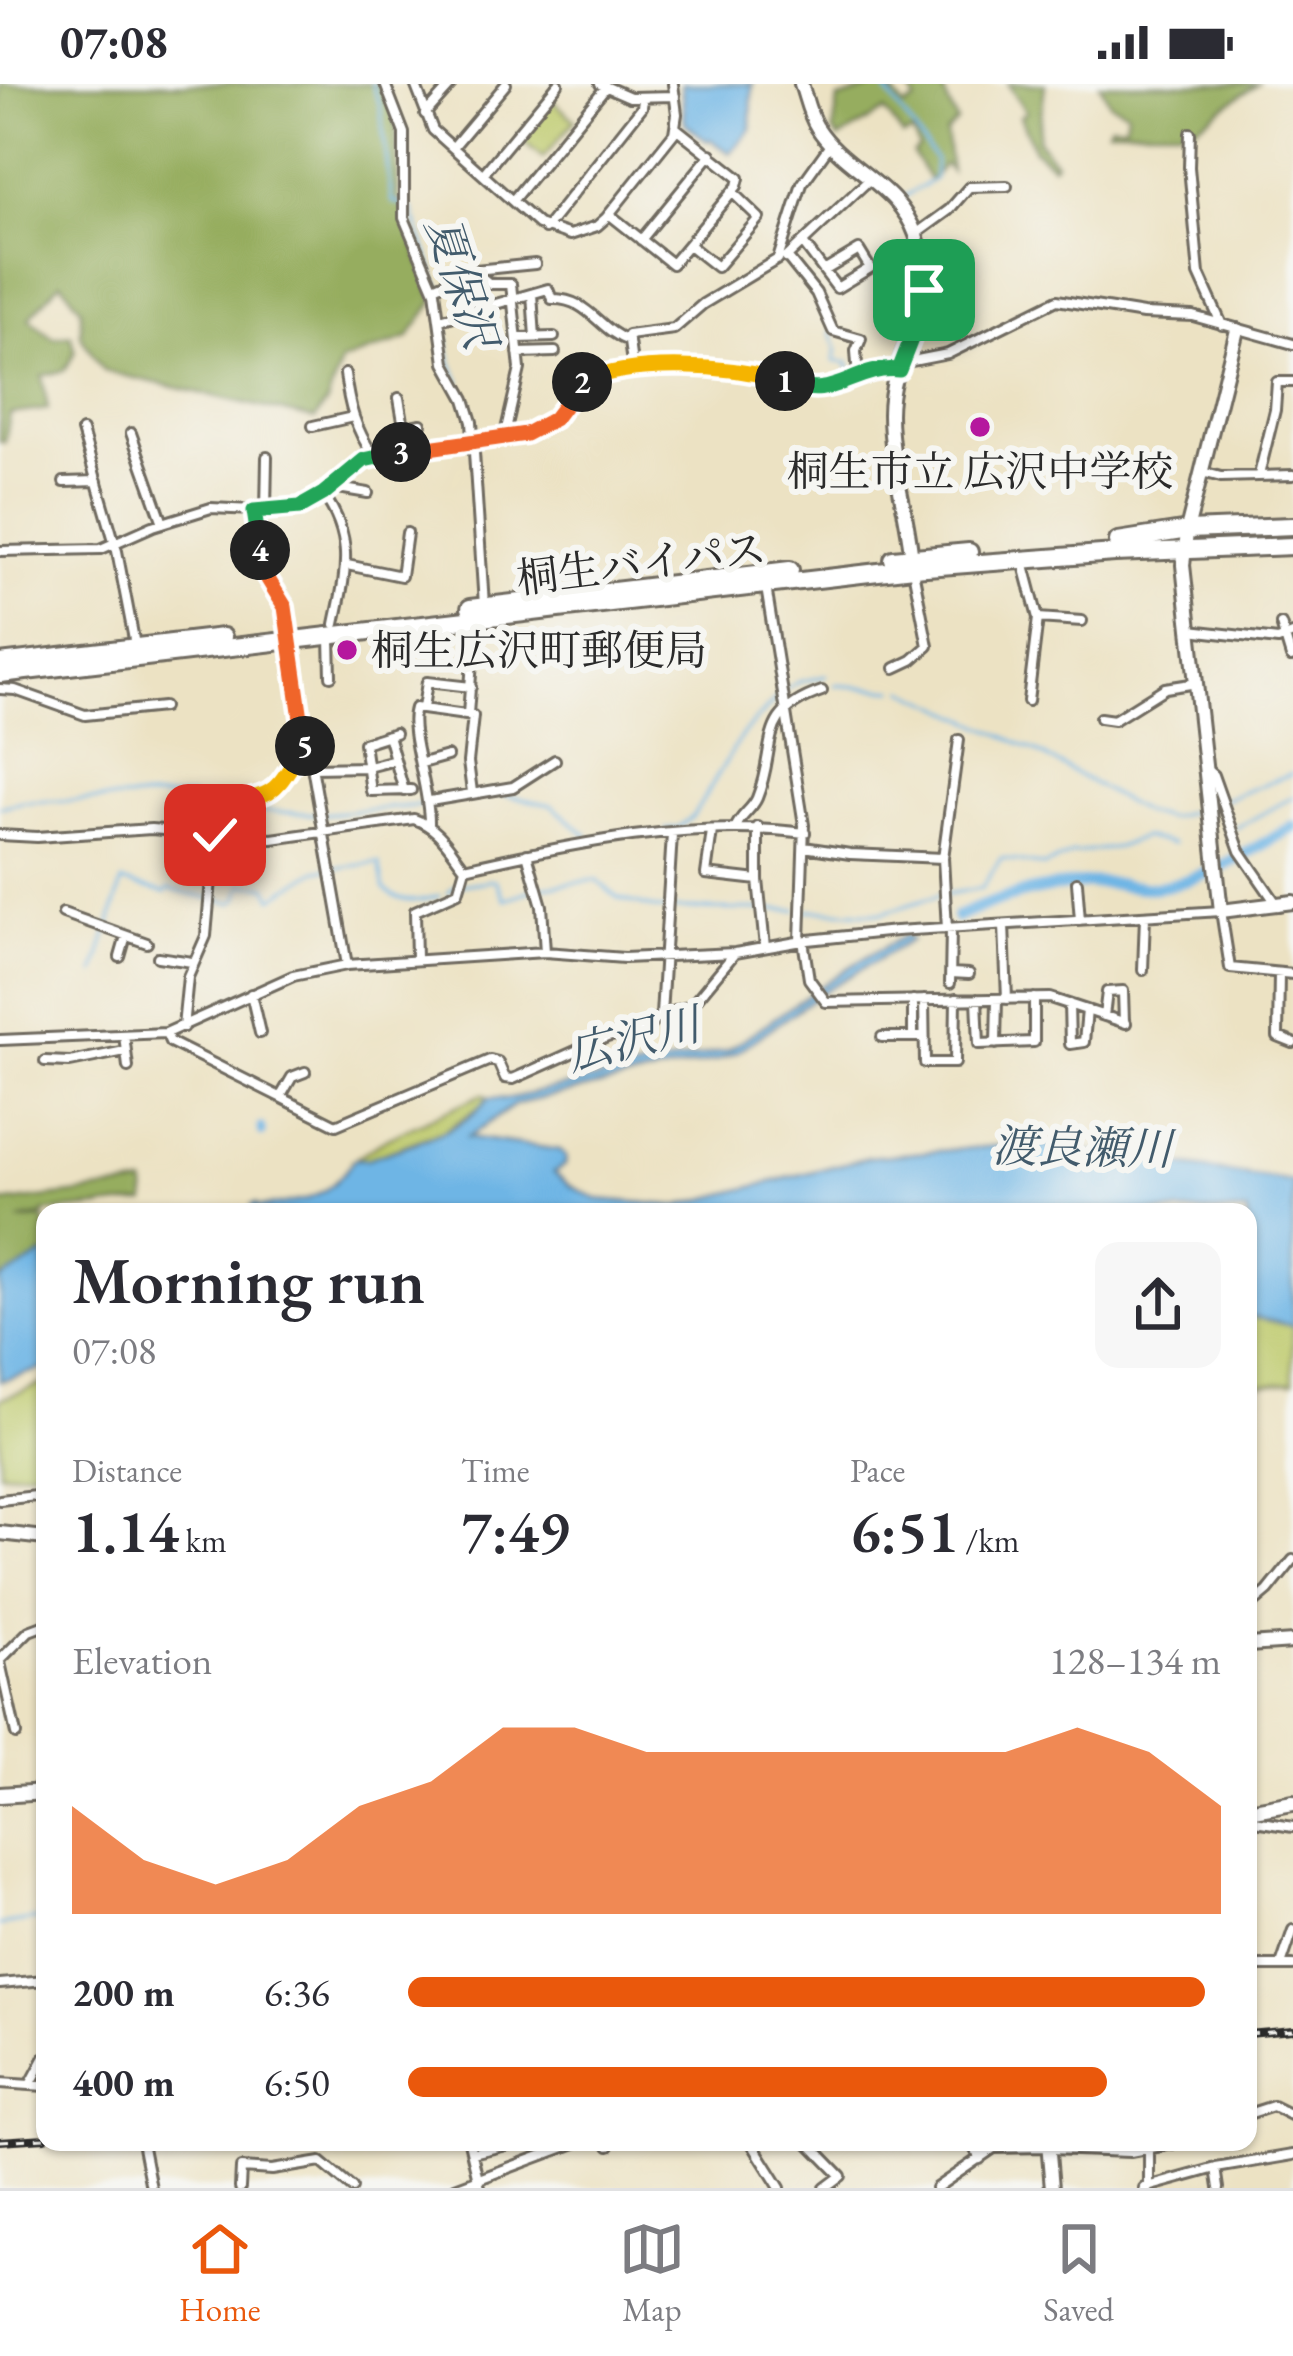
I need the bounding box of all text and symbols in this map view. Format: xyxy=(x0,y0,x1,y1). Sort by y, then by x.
text: 07:08 xyxy=(60,13,168,71)
water label: 夏保沢 xyxy=(414,209,512,360)
pin xyxy=(873,239,975,341)
icon: arrive xyxy=(891,257,957,323)
pin: 1 xyxy=(755,351,815,411)
pin: 2 xyxy=(552,352,612,412)
text: 1 xyxy=(776,359,794,402)
text: 2 xyxy=(573,360,591,403)
marker: 桐生市立 広沢中学校 xyxy=(967,414,993,440)
pin: 3 xyxy=(371,422,431,482)
text: 3 xyxy=(392,430,410,473)
place label: 桐生市立 広沢中学校 xyxy=(787,444,1173,499)
pin: 4 xyxy=(230,520,290,580)
street label: 桐生バイパス xyxy=(513,521,769,606)
text: 4 xyxy=(251,528,269,571)
place label: 桐生広沢町郵便局 xyxy=(371,623,707,678)
marker: 桐生広沢町郵便局 xyxy=(334,637,360,663)
pin: 5 xyxy=(275,716,335,776)
text: 5 xyxy=(296,724,314,767)
pin xyxy=(164,784,266,886)
icon: check xyxy=(182,802,248,868)
water label: 広沢川 xyxy=(560,993,710,1083)
water label: 渡良瀬川 xyxy=(991,1116,1177,1178)
text: Morning run xyxy=(72,1237,425,1323)
button: share xyxy=(1095,1242,1221,1368)
text: 07:08 xyxy=(72,1325,157,1376)
text: Distance xyxy=(72,1449,182,1492)
text: Time xyxy=(461,1449,530,1492)
text: Pace xyxy=(850,1449,905,1492)
text: 1.14 xyxy=(72,1492,179,1570)
text: 7:49 xyxy=(461,1492,570,1570)
text: 6:51 xyxy=(850,1492,959,1570)
text: km xyxy=(179,1519,227,1562)
text: /km xyxy=(959,1519,1020,1562)
text: Elevation xyxy=(72,1635,212,1686)
text: 128–134 m xyxy=(1049,1635,1221,1686)
text: 200 m xyxy=(72,1967,175,2018)
text: 6:36 xyxy=(264,1967,330,2018)
text: 400 m xyxy=(72,2057,175,2108)
text: 6:50 xyxy=(264,2057,330,2108)
tab: Home xyxy=(179,2216,261,2331)
tab: Map xyxy=(619,2216,685,2331)
tab: Saved xyxy=(1043,2216,1114,2331)

